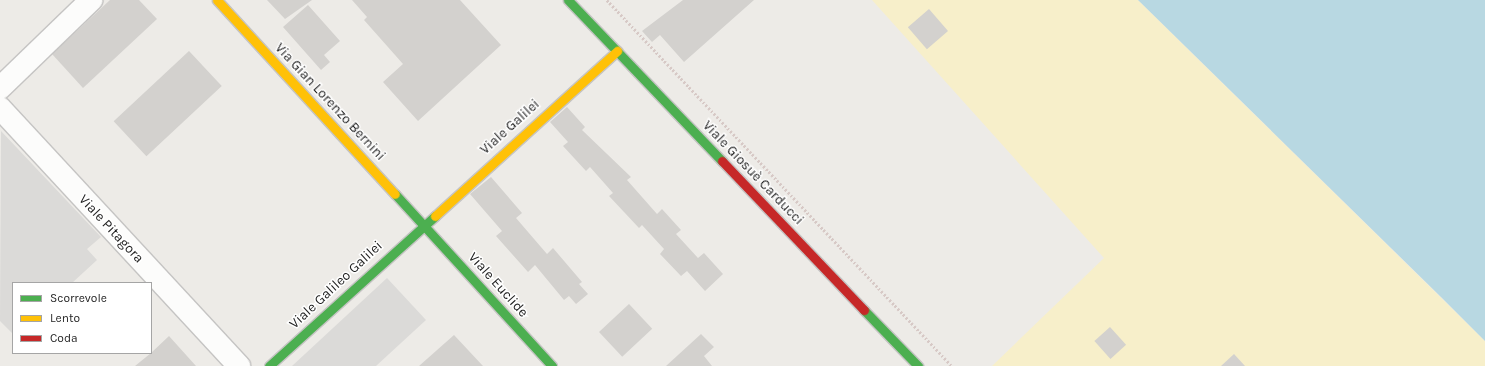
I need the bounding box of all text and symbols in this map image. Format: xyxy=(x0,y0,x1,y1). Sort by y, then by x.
street label: Via Gian Lorenzo Bernini xyxy=(271,40,389,164)
street label: Viale Galilei xyxy=(477,96,543,158)
street label: Viale Giosuè Carducci xyxy=(699,117,807,229)
street label: Viale Pitagora xyxy=(75,191,147,267)
street label: Viale Galileo Galilei xyxy=(286,238,386,332)
street label: Viale Euclide xyxy=(465,249,531,321)
legend xyxy=(12,282,152,354)
text: Scorrevole xyxy=(50,291,107,305)
text: Lento xyxy=(50,311,80,325)
text: Coda xyxy=(50,331,78,345)

